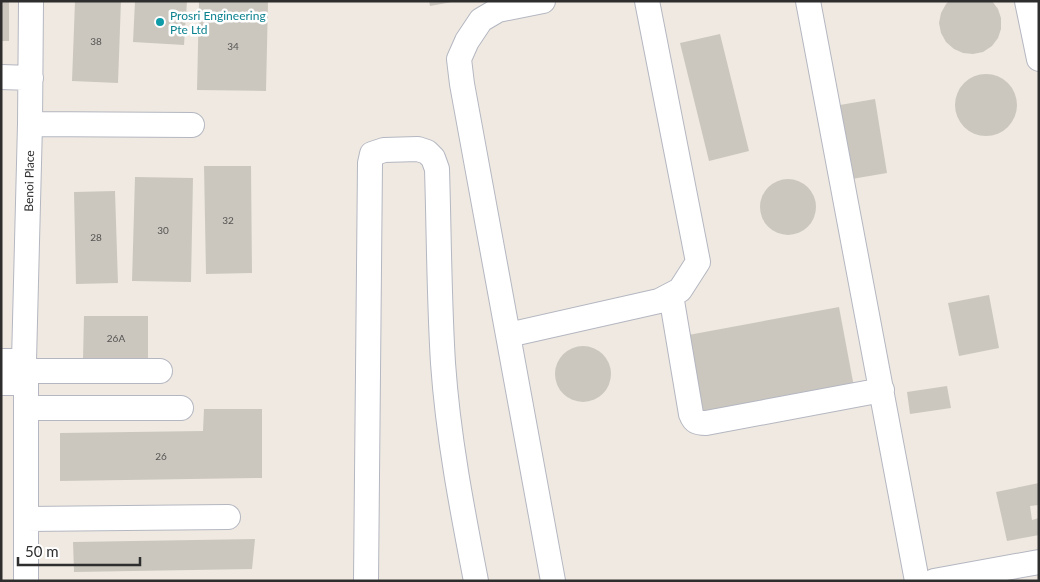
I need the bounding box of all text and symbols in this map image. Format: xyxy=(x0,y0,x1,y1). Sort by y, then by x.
place label: Prosri Engineering Pte Ltd xyxy=(170,8,266,37)
marker: Prosri Engineering Pte Ltd xyxy=(154,16,166,28)
house number: 38 xyxy=(90,35,102,47)
house number: 34 xyxy=(227,40,239,52)
street label: Benoi Place xyxy=(21,150,37,212)
house number: 32 xyxy=(222,214,234,226)
house number: 30 xyxy=(157,224,169,236)
house number: 28 xyxy=(90,231,102,243)
house number: 26A xyxy=(107,332,125,344)
house number: 26 xyxy=(155,450,167,462)
scale bar xyxy=(18,534,140,566)
text: 50 m xyxy=(25,542,59,560)

